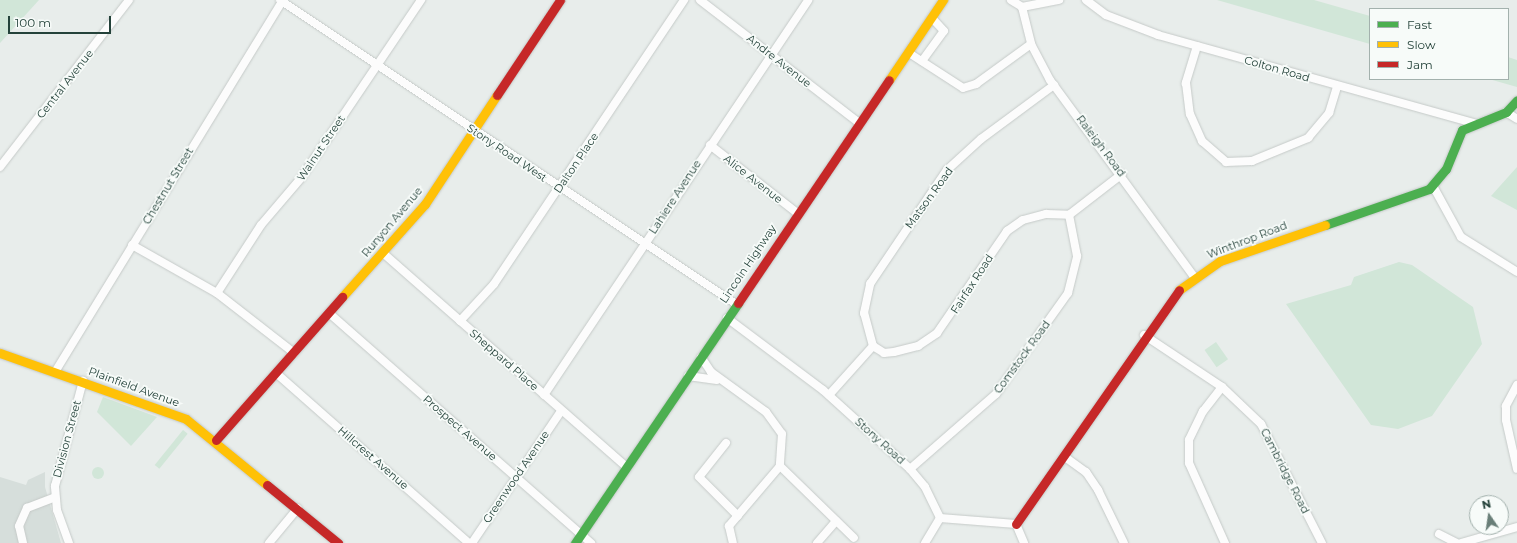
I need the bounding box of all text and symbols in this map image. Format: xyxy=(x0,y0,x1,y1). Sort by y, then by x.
scale bar xyxy=(10,8,113,34)
legend xyxy=(1369,8,1509,80)
text: 100 m xyxy=(15,15,51,30)
text: Fast xyxy=(1407,17,1432,32)
street label: Andre Avenue xyxy=(744,32,814,90)
text: Slow xyxy=(1407,37,1436,52)
street label: Central Avenue xyxy=(34,47,96,121)
street label: Colton Road xyxy=(1243,53,1311,85)
text: Jam xyxy=(1407,57,1433,72)
street label: Walnut Street xyxy=(294,113,348,183)
street label: Raleigh Road xyxy=(1074,113,1128,179)
street label: Stony Road West xyxy=(464,121,550,185)
street label: Dalton Place xyxy=(551,130,601,196)
street label: Chestnut Street xyxy=(140,145,196,227)
street label: Alice Avenue xyxy=(721,152,785,206)
street label: Lahiere Avenue xyxy=(646,158,704,236)
street label: Matson Road xyxy=(902,165,956,231)
street label: Runyon Avenue xyxy=(359,184,425,260)
street label: Winthrop Road xyxy=(1205,219,1289,261)
street label: Lincoln Highway xyxy=(717,222,779,306)
street label: Fairfax Road xyxy=(948,252,996,316)
street label: Comstock Road xyxy=(991,318,1053,396)
street label: Sheppard Place xyxy=(467,327,541,393)
street label: Plainfield Avenue xyxy=(87,364,181,410)
street label: Prospect Avenue xyxy=(420,392,500,464)
street label: Division Street xyxy=(50,399,84,479)
street label: Stony Road xyxy=(852,415,908,467)
street label: Hillcrest Avenue xyxy=(335,424,411,492)
street label: Cambridge Road xyxy=(1258,426,1312,516)
street label: Greenwood Avenue xyxy=(480,428,552,526)
north arrow xyxy=(1469,495,1509,535)
text: N xyxy=(1481,496,1492,512)

